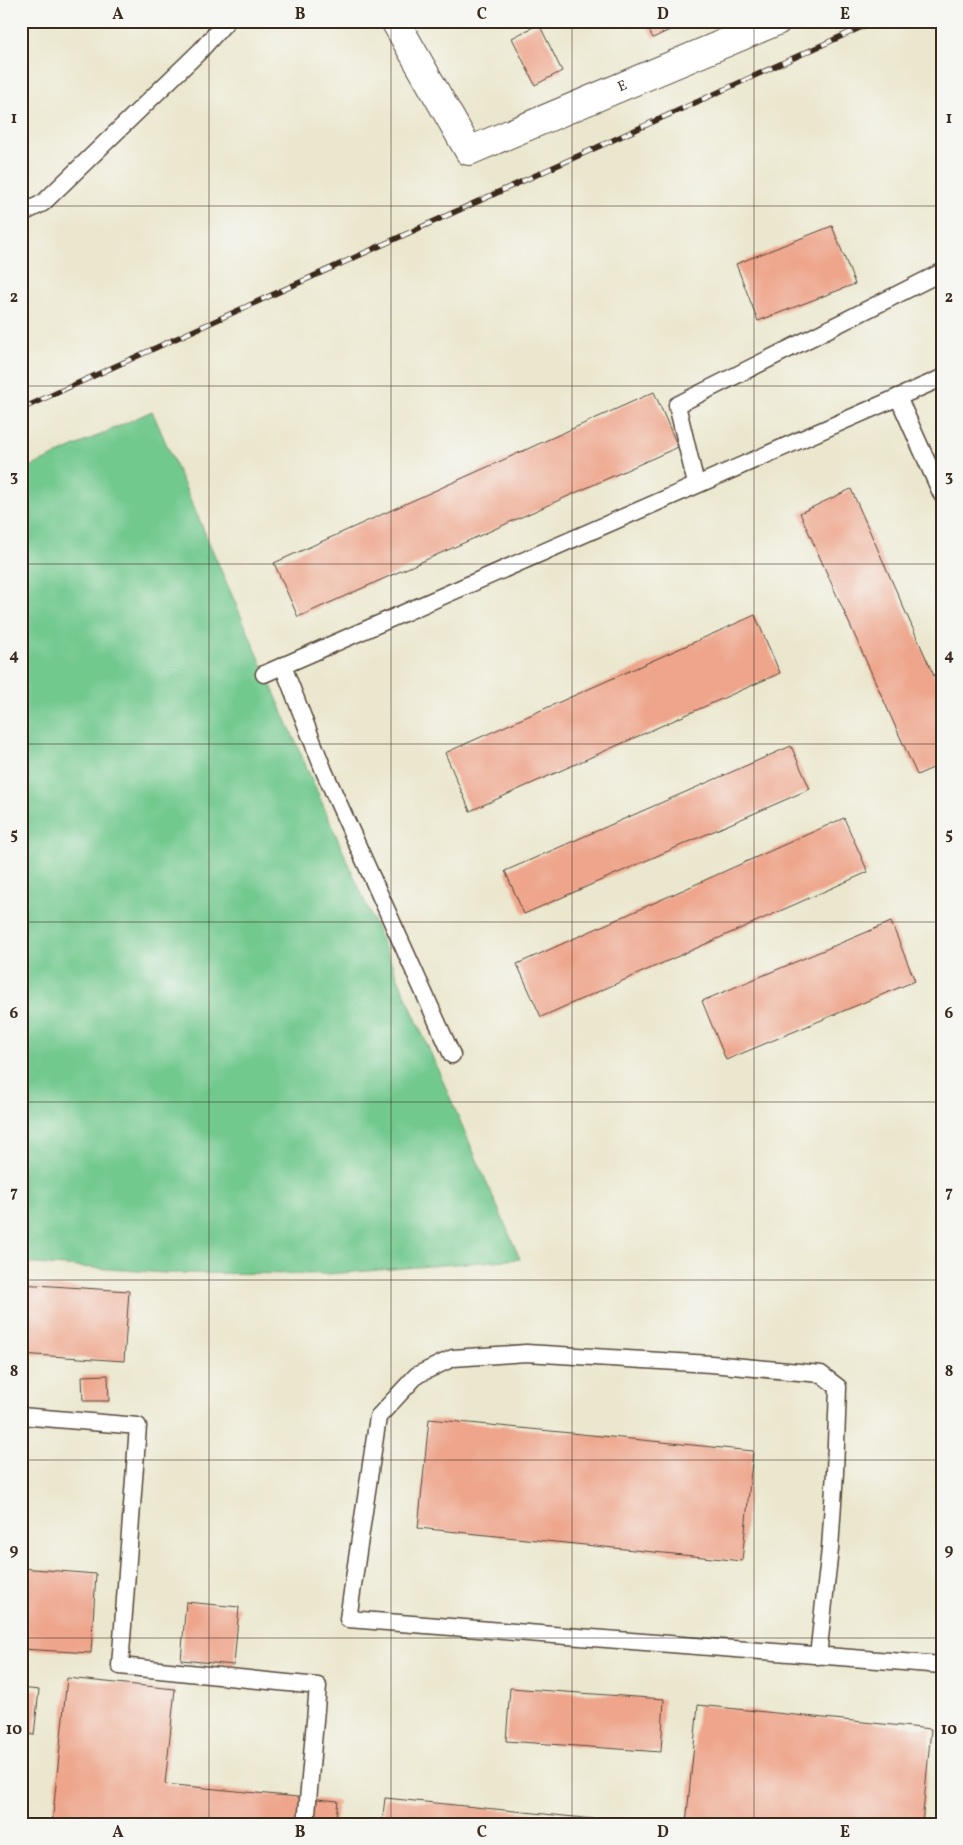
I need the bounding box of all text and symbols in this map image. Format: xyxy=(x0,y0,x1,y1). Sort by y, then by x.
text: A xyxy=(112,4,124,26)
text: B xyxy=(295,4,306,26)
text: C xyxy=(477,4,487,26)
text: D xyxy=(657,4,669,26)
text: E xyxy=(840,4,850,26)
street label: E xyxy=(615,76,630,97)
text: 1 xyxy=(11,108,17,130)
text: 1 xyxy=(946,108,952,130)
text: 2 xyxy=(10,287,18,309)
text: 2 xyxy=(945,287,953,309)
text: 3 xyxy=(10,466,18,488)
text: 3 xyxy=(945,466,953,488)
text: 4 xyxy=(9,645,19,667)
text: 4 xyxy=(944,645,954,667)
text: 5 xyxy=(10,824,18,846)
text: 5 xyxy=(945,824,953,846)
text: 6 xyxy=(10,1003,19,1025)
text: 6 xyxy=(945,1003,954,1025)
text: 7 xyxy=(10,1182,18,1204)
text: 7 xyxy=(945,1182,953,1204)
text: 8 xyxy=(10,1361,18,1383)
text: 8 xyxy=(945,1361,953,1383)
text: 9 xyxy=(10,1540,19,1562)
text: 9 xyxy=(945,1540,954,1562)
text: 10 xyxy=(6,1719,22,1741)
text: 10 xyxy=(941,1719,957,1741)
text: A xyxy=(112,1822,124,1844)
text: B xyxy=(295,1822,306,1844)
text: C xyxy=(477,1822,487,1844)
text: D xyxy=(657,1822,669,1844)
text: E xyxy=(840,1822,850,1844)

